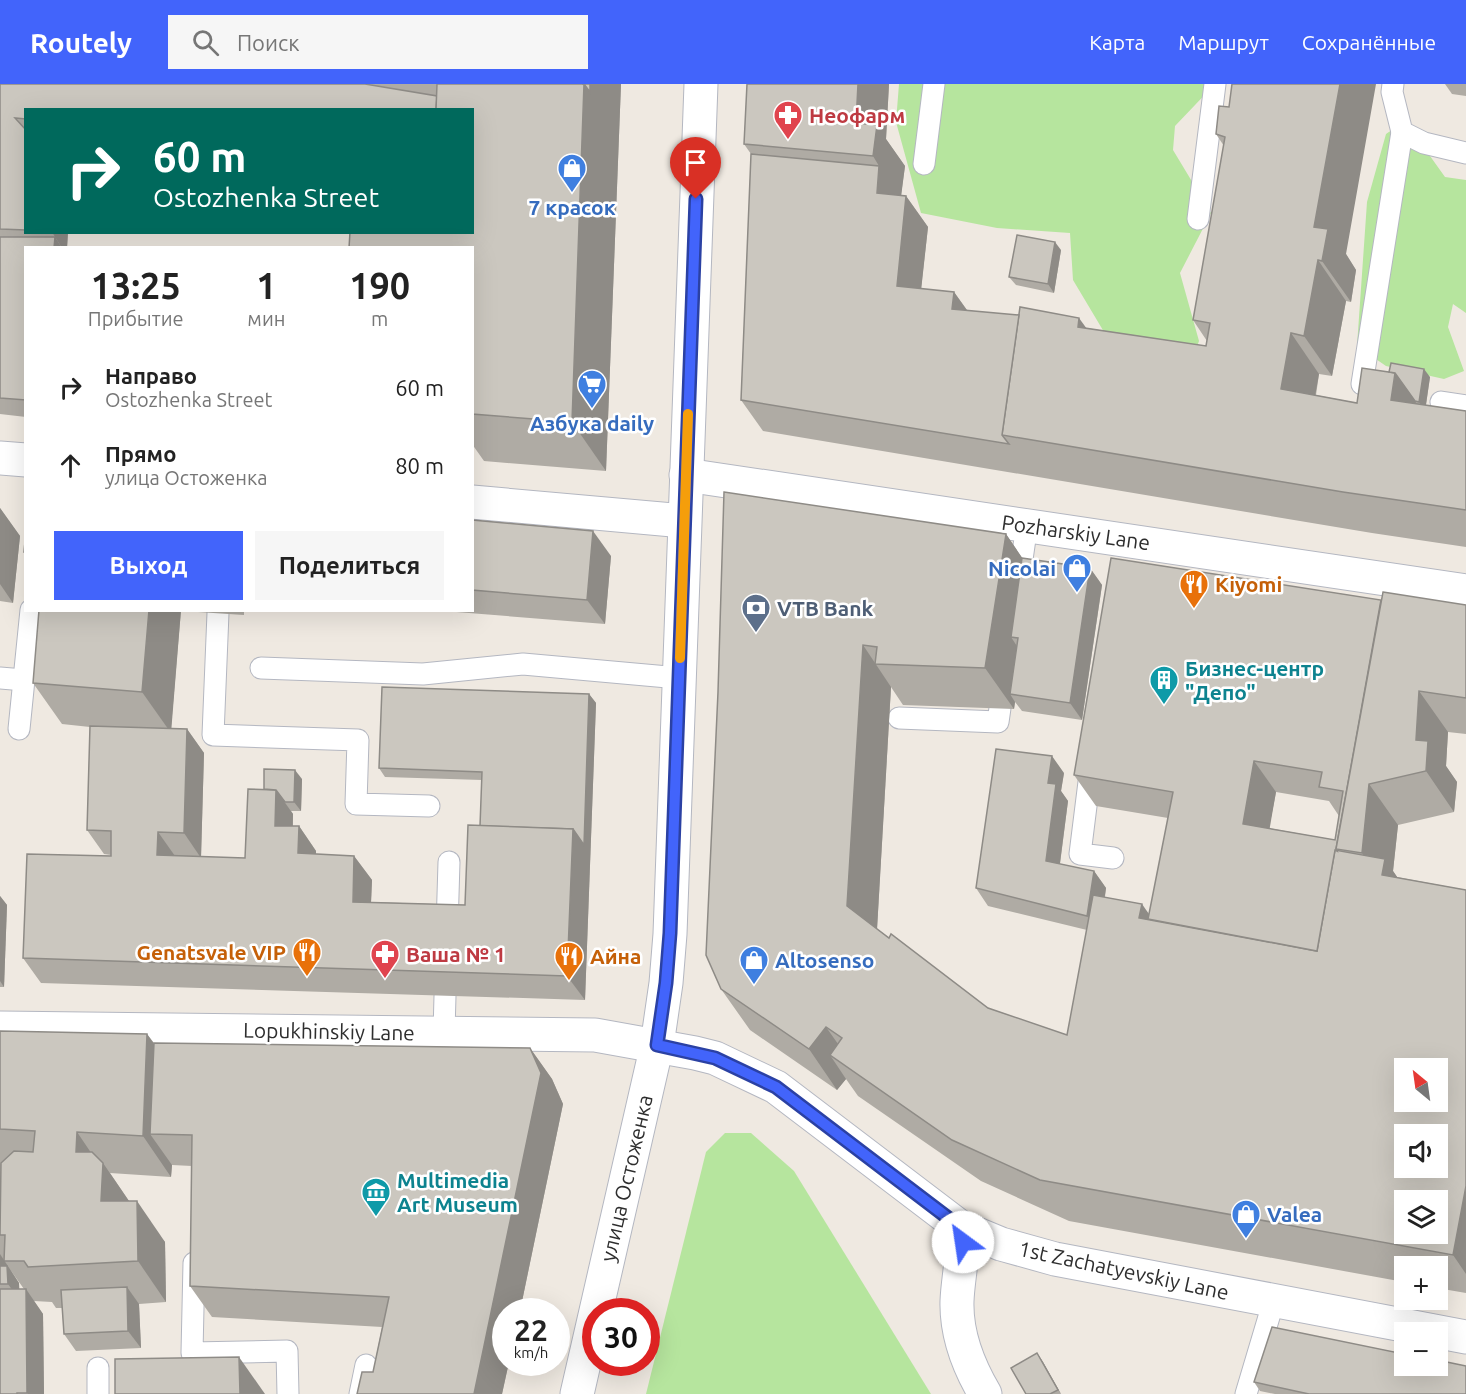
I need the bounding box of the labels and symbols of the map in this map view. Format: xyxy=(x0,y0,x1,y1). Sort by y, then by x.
pharmacy icon: Неофарм xyxy=(772,99,804,141)
place label: Неофарм xyxy=(809,103,905,127)
pin xyxy=(670,137,721,199)
shop icon: 7 красок xyxy=(556,152,588,194)
place label: 7 красок xyxy=(528,195,616,219)
supermarket icon: Азбука daily xyxy=(576,368,608,410)
place label: Азбука daily xyxy=(530,411,654,435)
street label: Pozharskiy Lane xyxy=(1000,510,1152,554)
shop icon: Nicolai xyxy=(1061,552,1093,594)
place label: Nicolai xyxy=(988,556,1056,580)
restaurant icon: Kiyomi xyxy=(1178,568,1210,610)
place label: Kiyomi xyxy=(1215,572,1282,596)
bank icon: VTB Bank xyxy=(740,592,772,634)
place label: VTB Bank xyxy=(777,596,873,620)
place label: Бизнес-центр "Депо" xyxy=(1185,656,1324,704)
building icon: Бизнес-центр "Депо" xyxy=(1148,664,1180,706)
restaurant icon: Genatsvale VIP xyxy=(291,936,323,978)
pharmacy icon: Ваша № 1 xyxy=(369,938,401,980)
place label: Genatsvale VIP xyxy=(136,940,286,964)
restaurant icon: Айна xyxy=(553,940,585,982)
place label: Ваша № 1 xyxy=(406,942,506,966)
place label: Айна xyxy=(590,944,641,968)
shop icon: Altosenso xyxy=(738,944,770,986)
place label: Altosenso xyxy=(775,948,874,972)
street label: Lopukhinskiy Lane xyxy=(243,1018,415,1044)
north arrow xyxy=(1394,1058,1448,1112)
street label: улица Остоженка xyxy=(595,1092,657,1264)
place label: Multimedia Art Museum xyxy=(397,1168,518,1216)
museum icon: Multimedia Art Museum xyxy=(360,1176,392,1218)
shop icon: Valea xyxy=(1230,1198,1262,1240)
place label: Valea xyxy=(1267,1202,1322,1226)
position arrow xyxy=(931,1210,995,1274)
street label: 1st Zachatyevskiy Lane xyxy=(1017,1236,1231,1304)
speed limit sign: 30 xyxy=(582,1298,660,1376)

